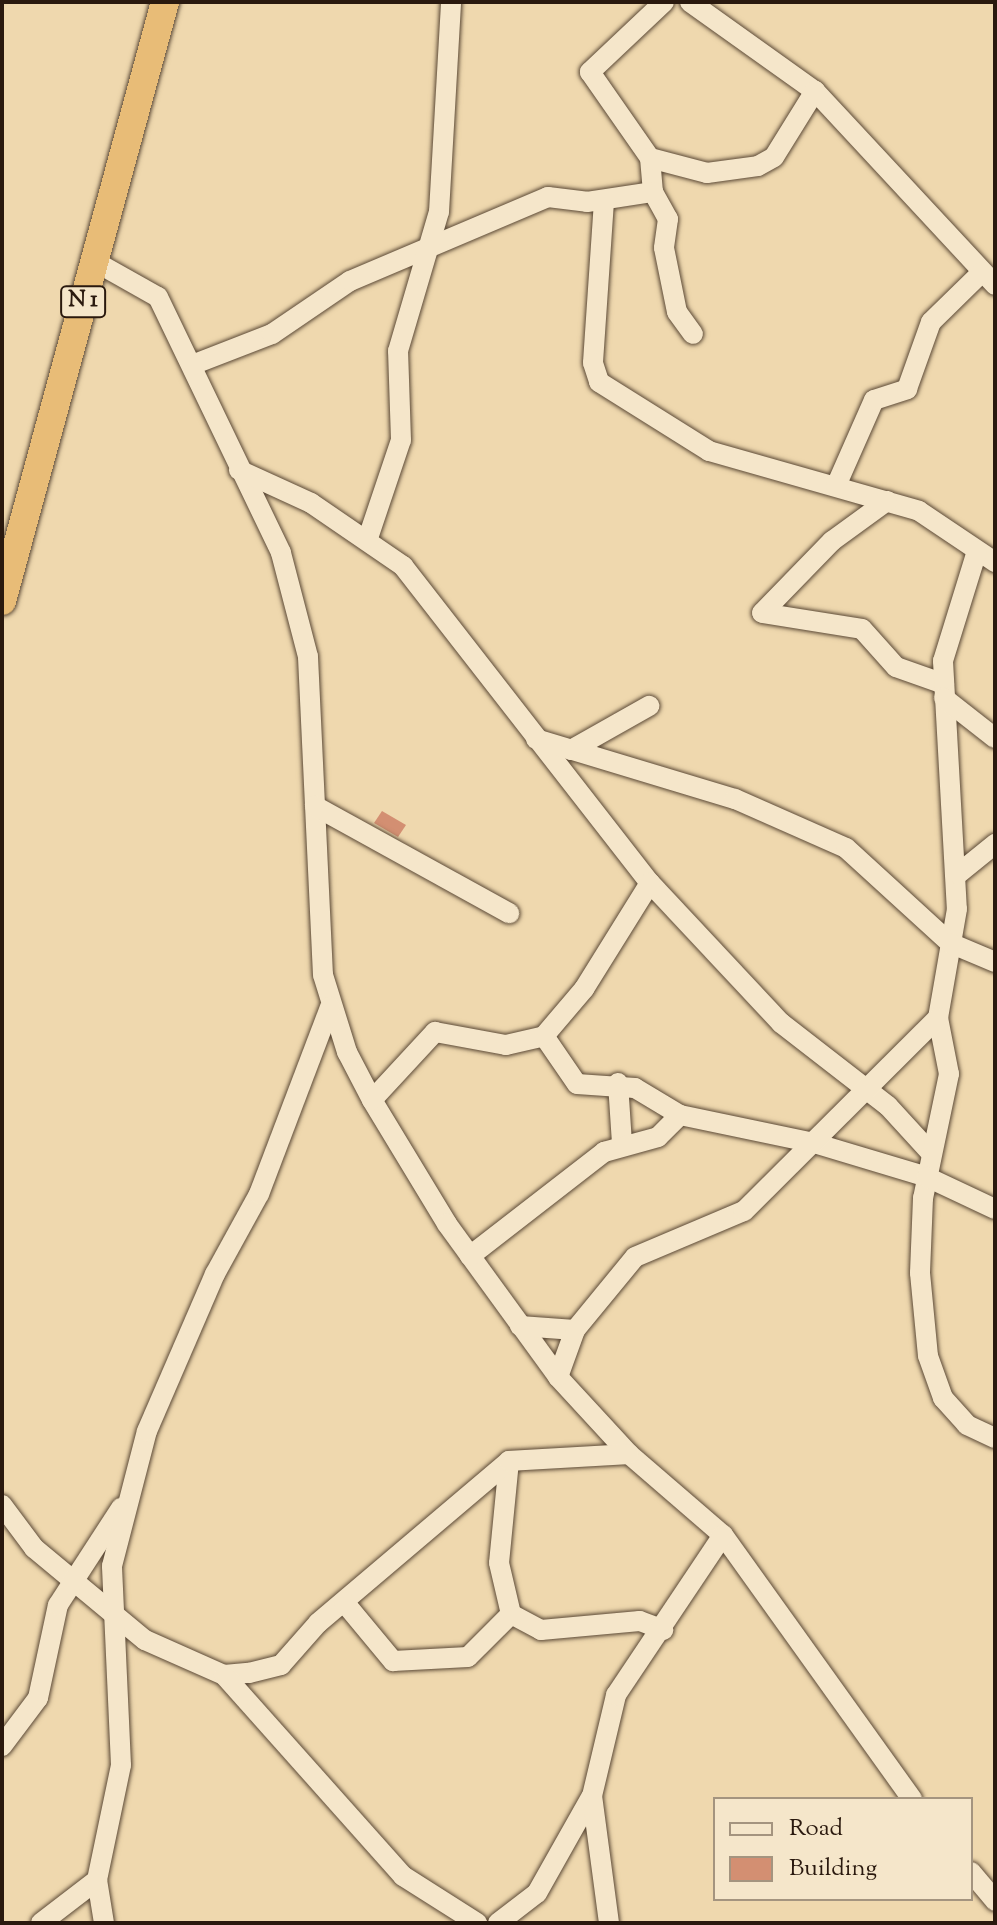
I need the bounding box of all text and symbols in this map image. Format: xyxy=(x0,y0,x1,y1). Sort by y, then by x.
road number: N 1 xyxy=(59,284,107,320)
legend xyxy=(713,1797,973,1901)
text: Road xyxy=(789,1812,843,1846)
text: Building xyxy=(789,1852,877,1886)

